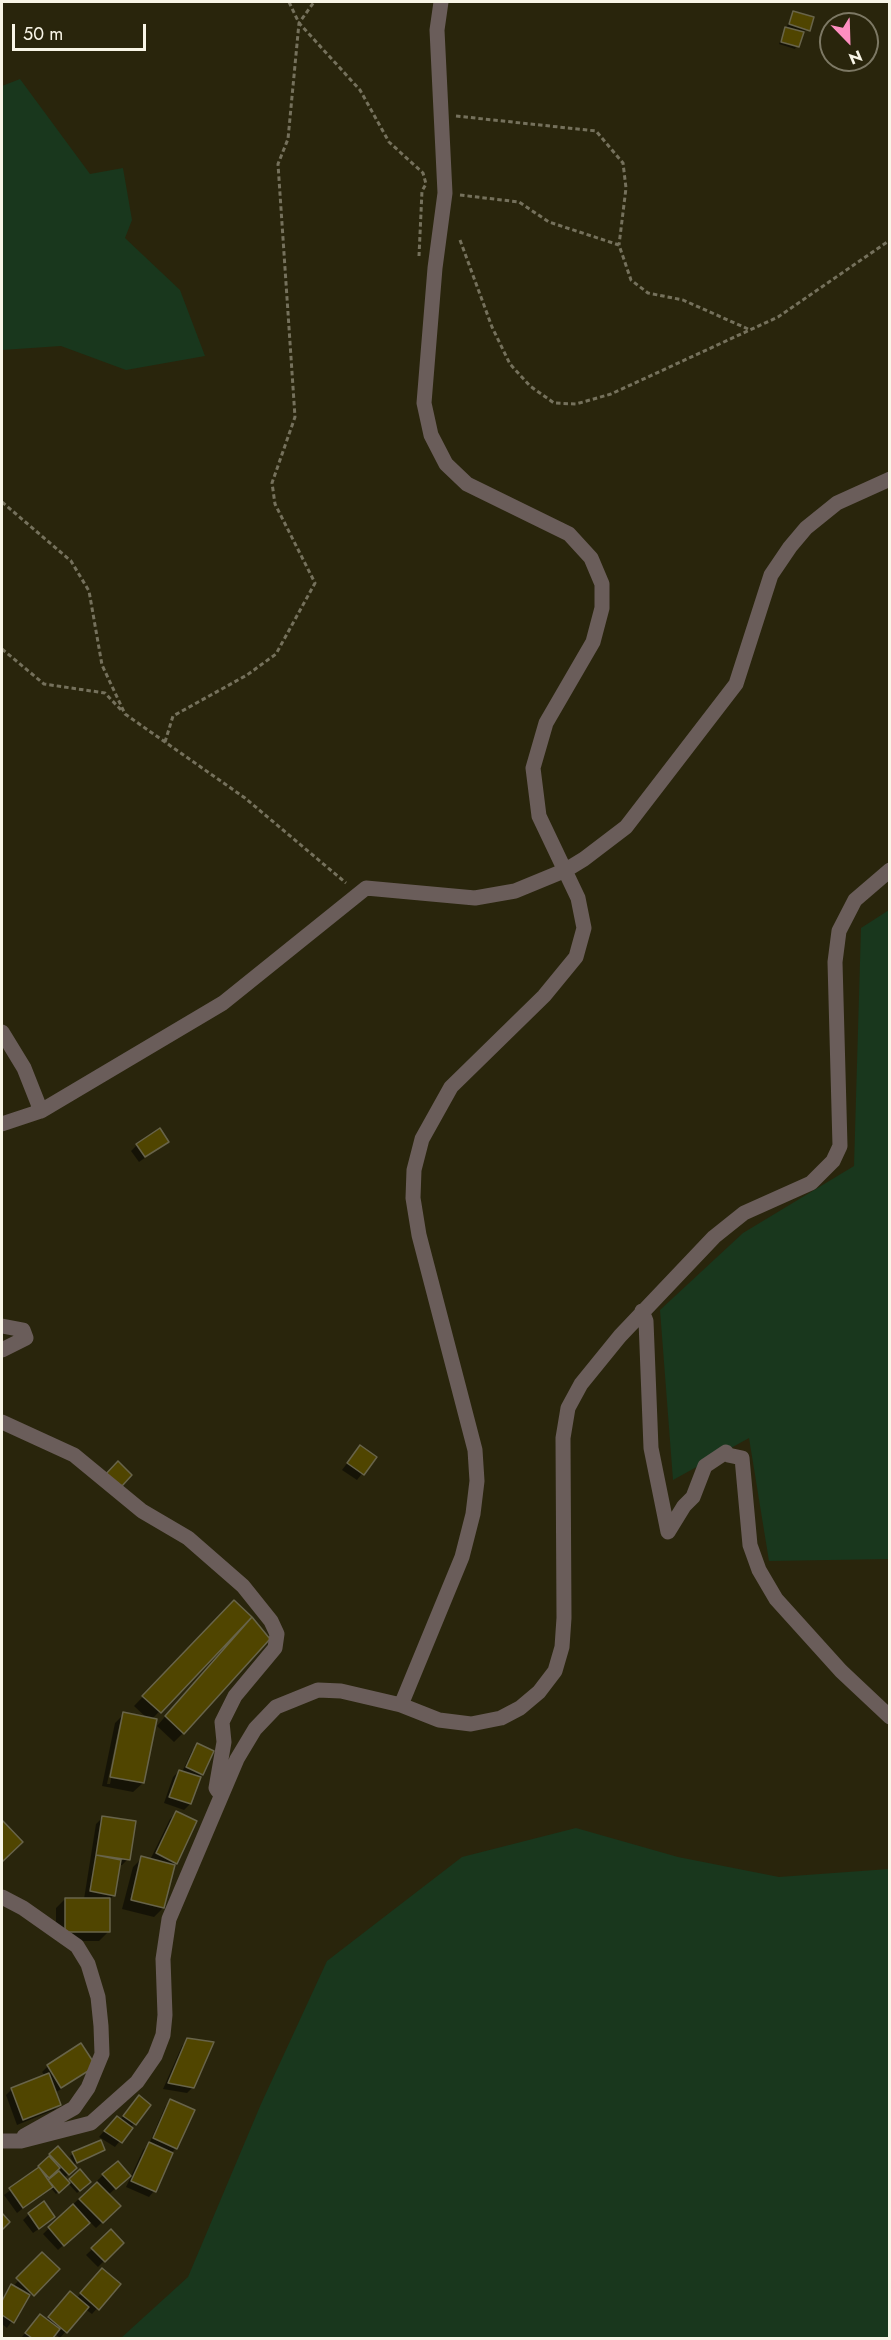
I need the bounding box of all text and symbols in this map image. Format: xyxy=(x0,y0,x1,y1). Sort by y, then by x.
scale bar xyxy=(15,12,148,50)
north arrow xyxy=(819,12,879,72)
text: 50 m xyxy=(23,21,63,47)
text: N xyxy=(845,44,866,70)

